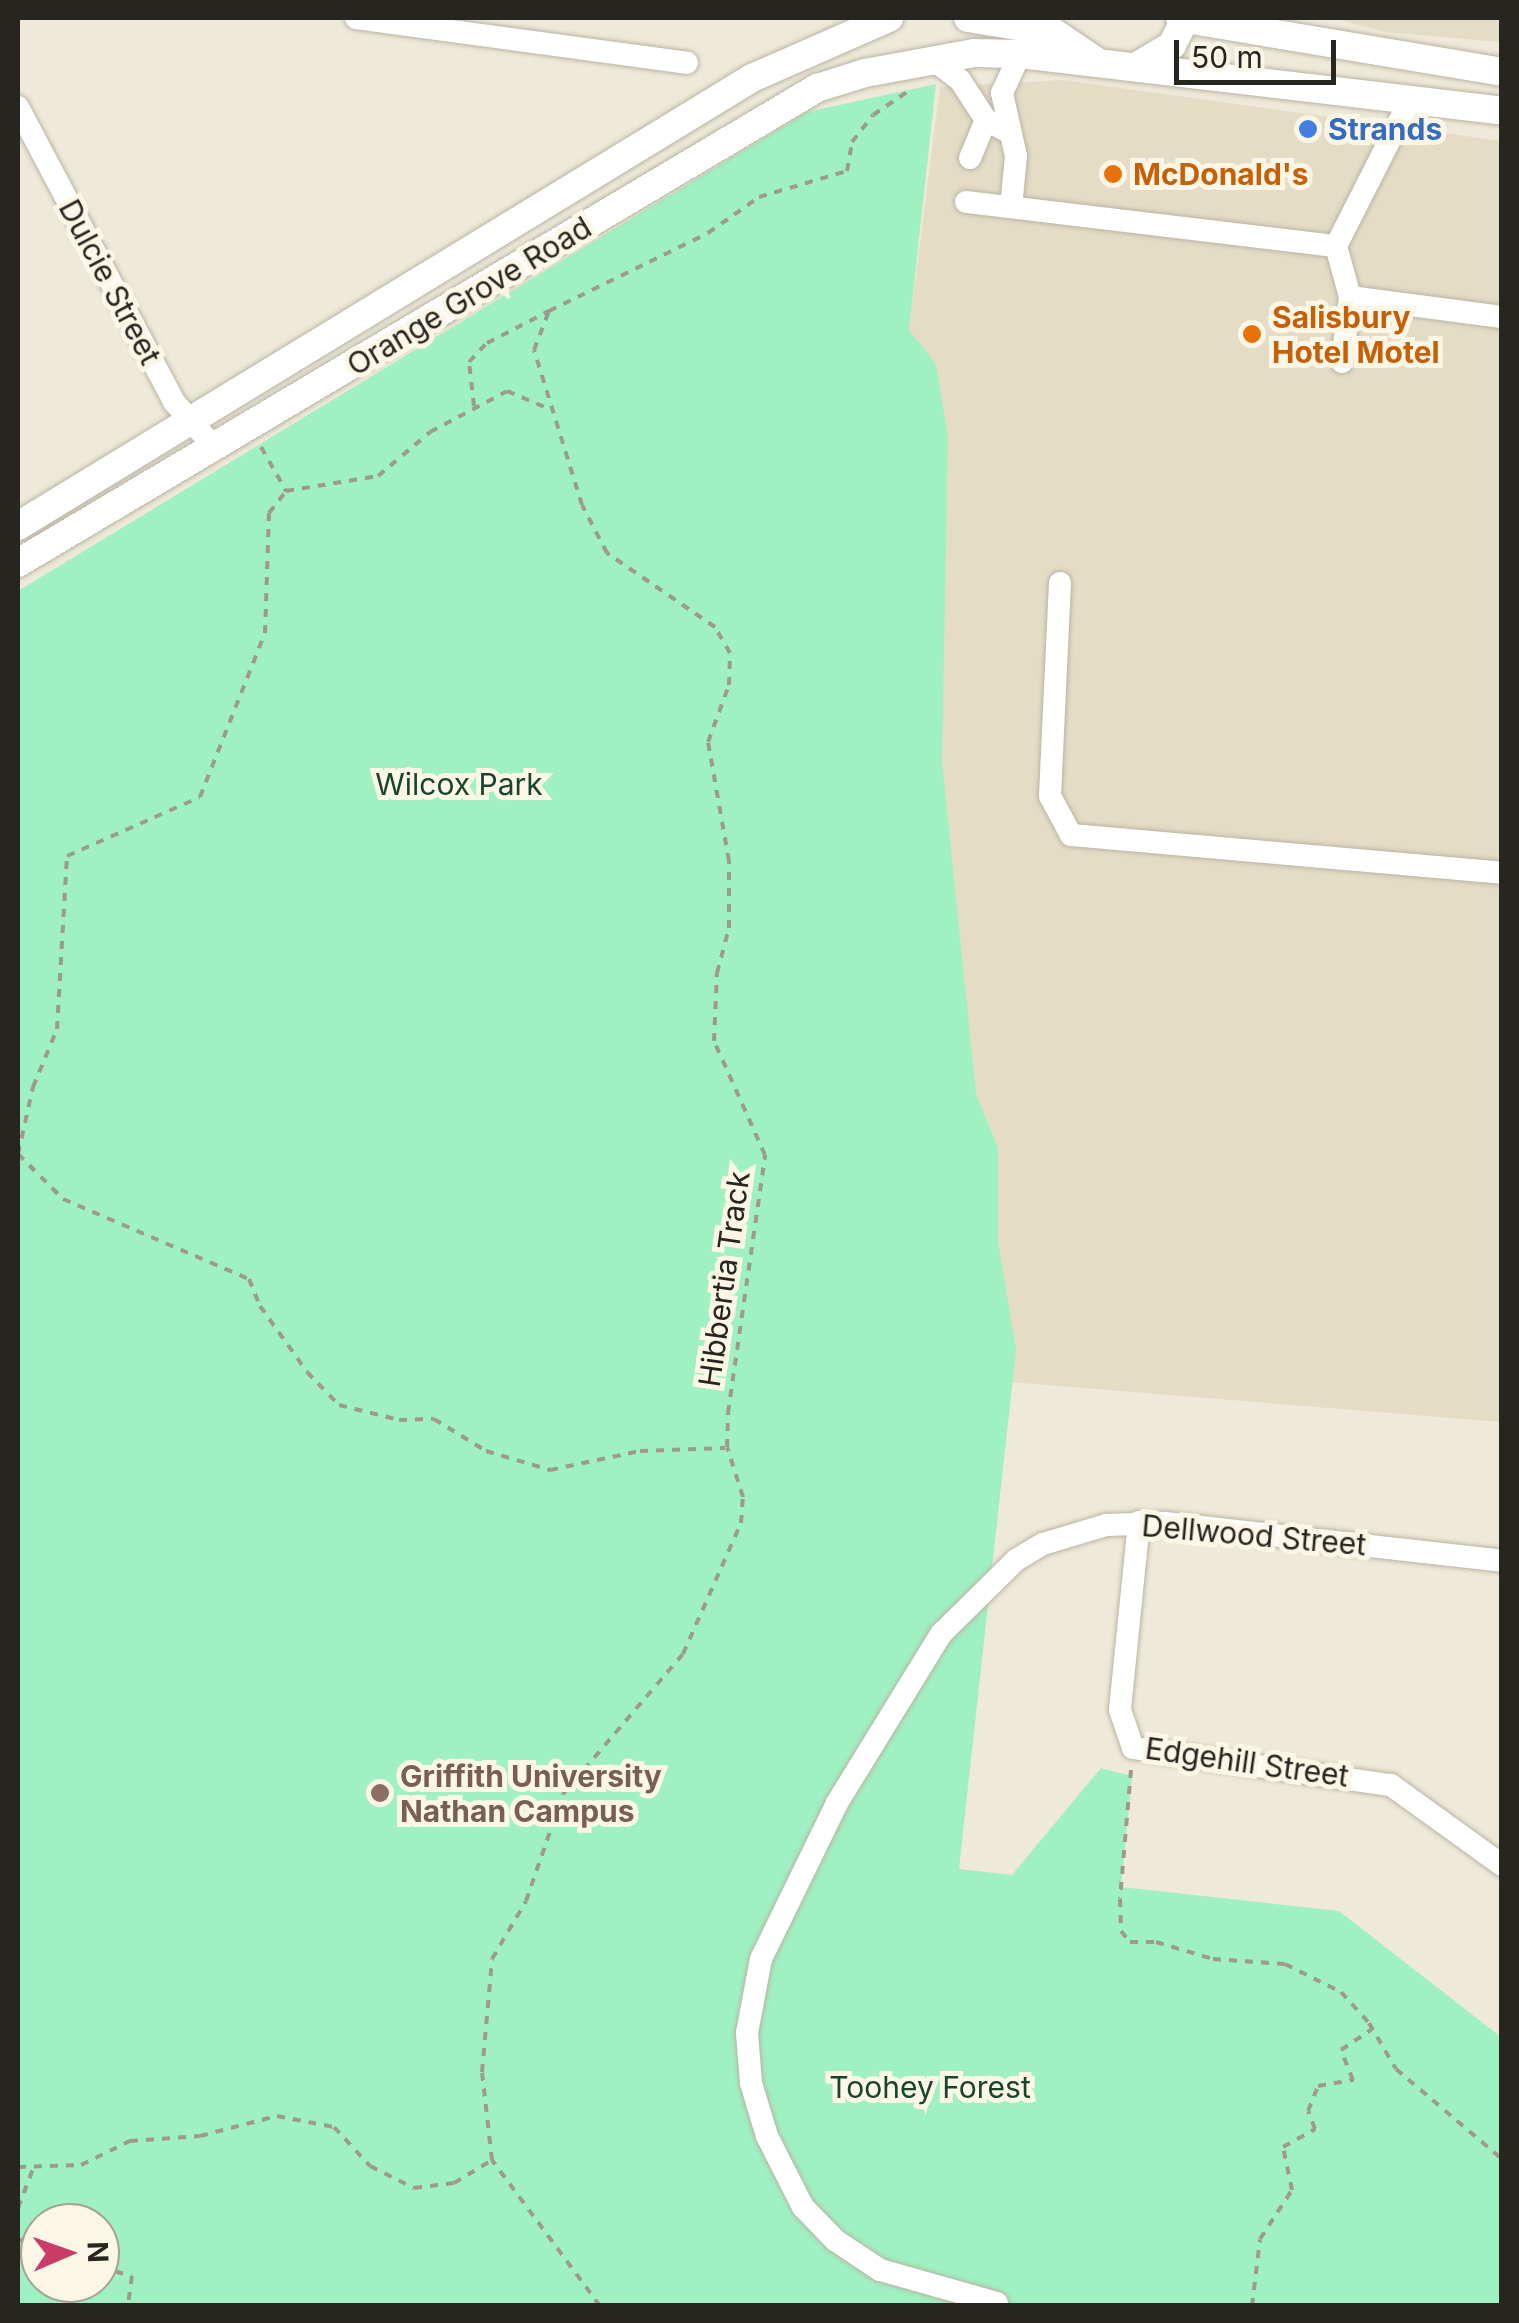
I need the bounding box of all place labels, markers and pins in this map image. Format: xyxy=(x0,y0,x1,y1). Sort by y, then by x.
place label: Strands xyxy=(1328,111,1442,147)
marker: Strands xyxy=(1297,118,1319,140)
place label: McDonald's xyxy=(1133,156,1309,192)
marker: McDonald's xyxy=(1102,163,1124,185)
place label: Salisbury Hotel Motel xyxy=(1272,299,1440,370)
marker: Salisbury Hotel Motel xyxy=(1241,323,1263,345)
place label: Griffith University Nathan Campus xyxy=(400,1758,662,1828)
marker: Griffith University Nathan Campus xyxy=(369,1782,391,1804)

